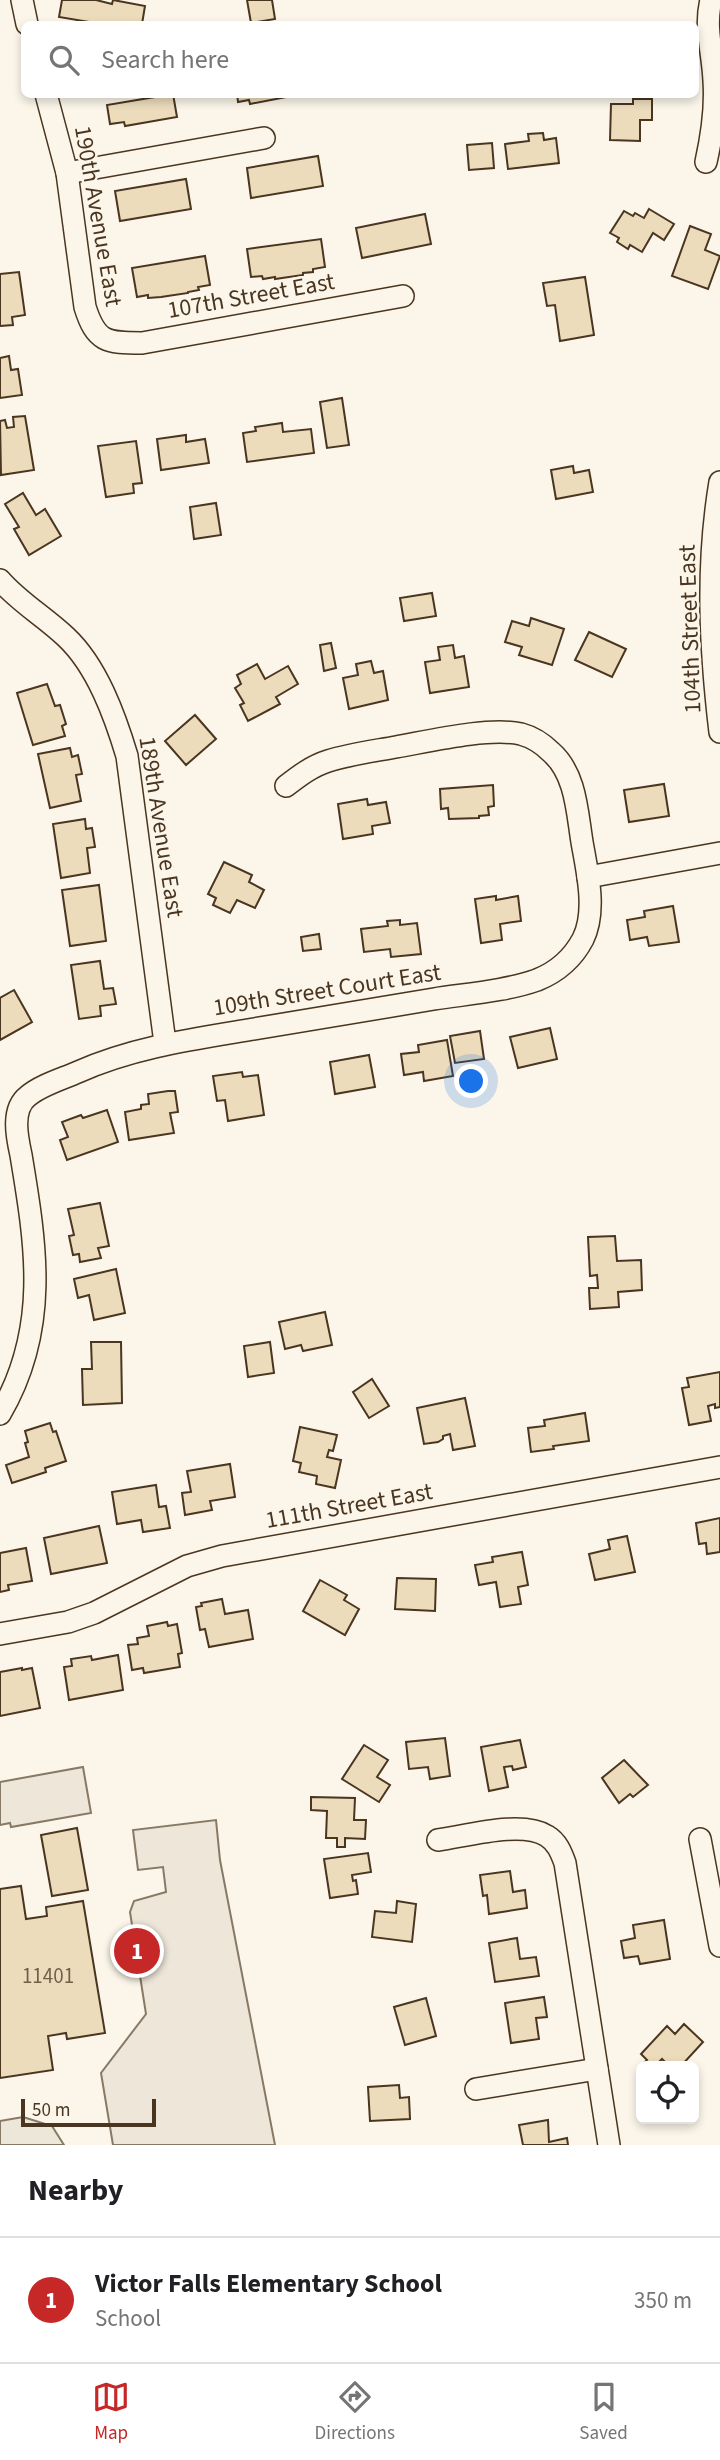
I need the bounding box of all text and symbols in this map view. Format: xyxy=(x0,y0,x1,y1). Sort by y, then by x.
search box xyxy=(21,21,699,98)
icon: search xyxy=(45,41,83,79)
text: Search here xyxy=(101,41,229,78)
street label: 190th Avenue East xyxy=(65,123,131,309)
street label: 107th Street East xyxy=(165,264,337,328)
street label: 104th Street East xyxy=(670,544,710,714)
street label: 189th Avenue East xyxy=(129,734,193,920)
street label: 109th Street Court East xyxy=(211,955,443,1025)
your location xyxy=(454,1064,488,1098)
street label: 111th Street East xyxy=(263,1474,435,1538)
pin: 1 xyxy=(114,1925,160,1977)
house number: 11401 xyxy=(22,1961,74,1991)
map controls xyxy=(636,2061,699,2124)
button: locate xyxy=(636,2061,699,2124)
scale bar xyxy=(21,2096,156,2128)
text: 50 m xyxy=(32,2097,70,2124)
text: Nearby xyxy=(28,2169,123,2212)
text: Victor Falls Elementary School xyxy=(95,2265,442,2302)
text: 1 xyxy=(45,2284,57,2317)
text: 350 m xyxy=(634,2284,692,2317)
text: School xyxy=(95,2302,161,2335)
tab: Map xyxy=(92,2378,130,2447)
tab: Directions xyxy=(315,2378,395,2447)
tab: Saved xyxy=(579,2378,628,2447)

